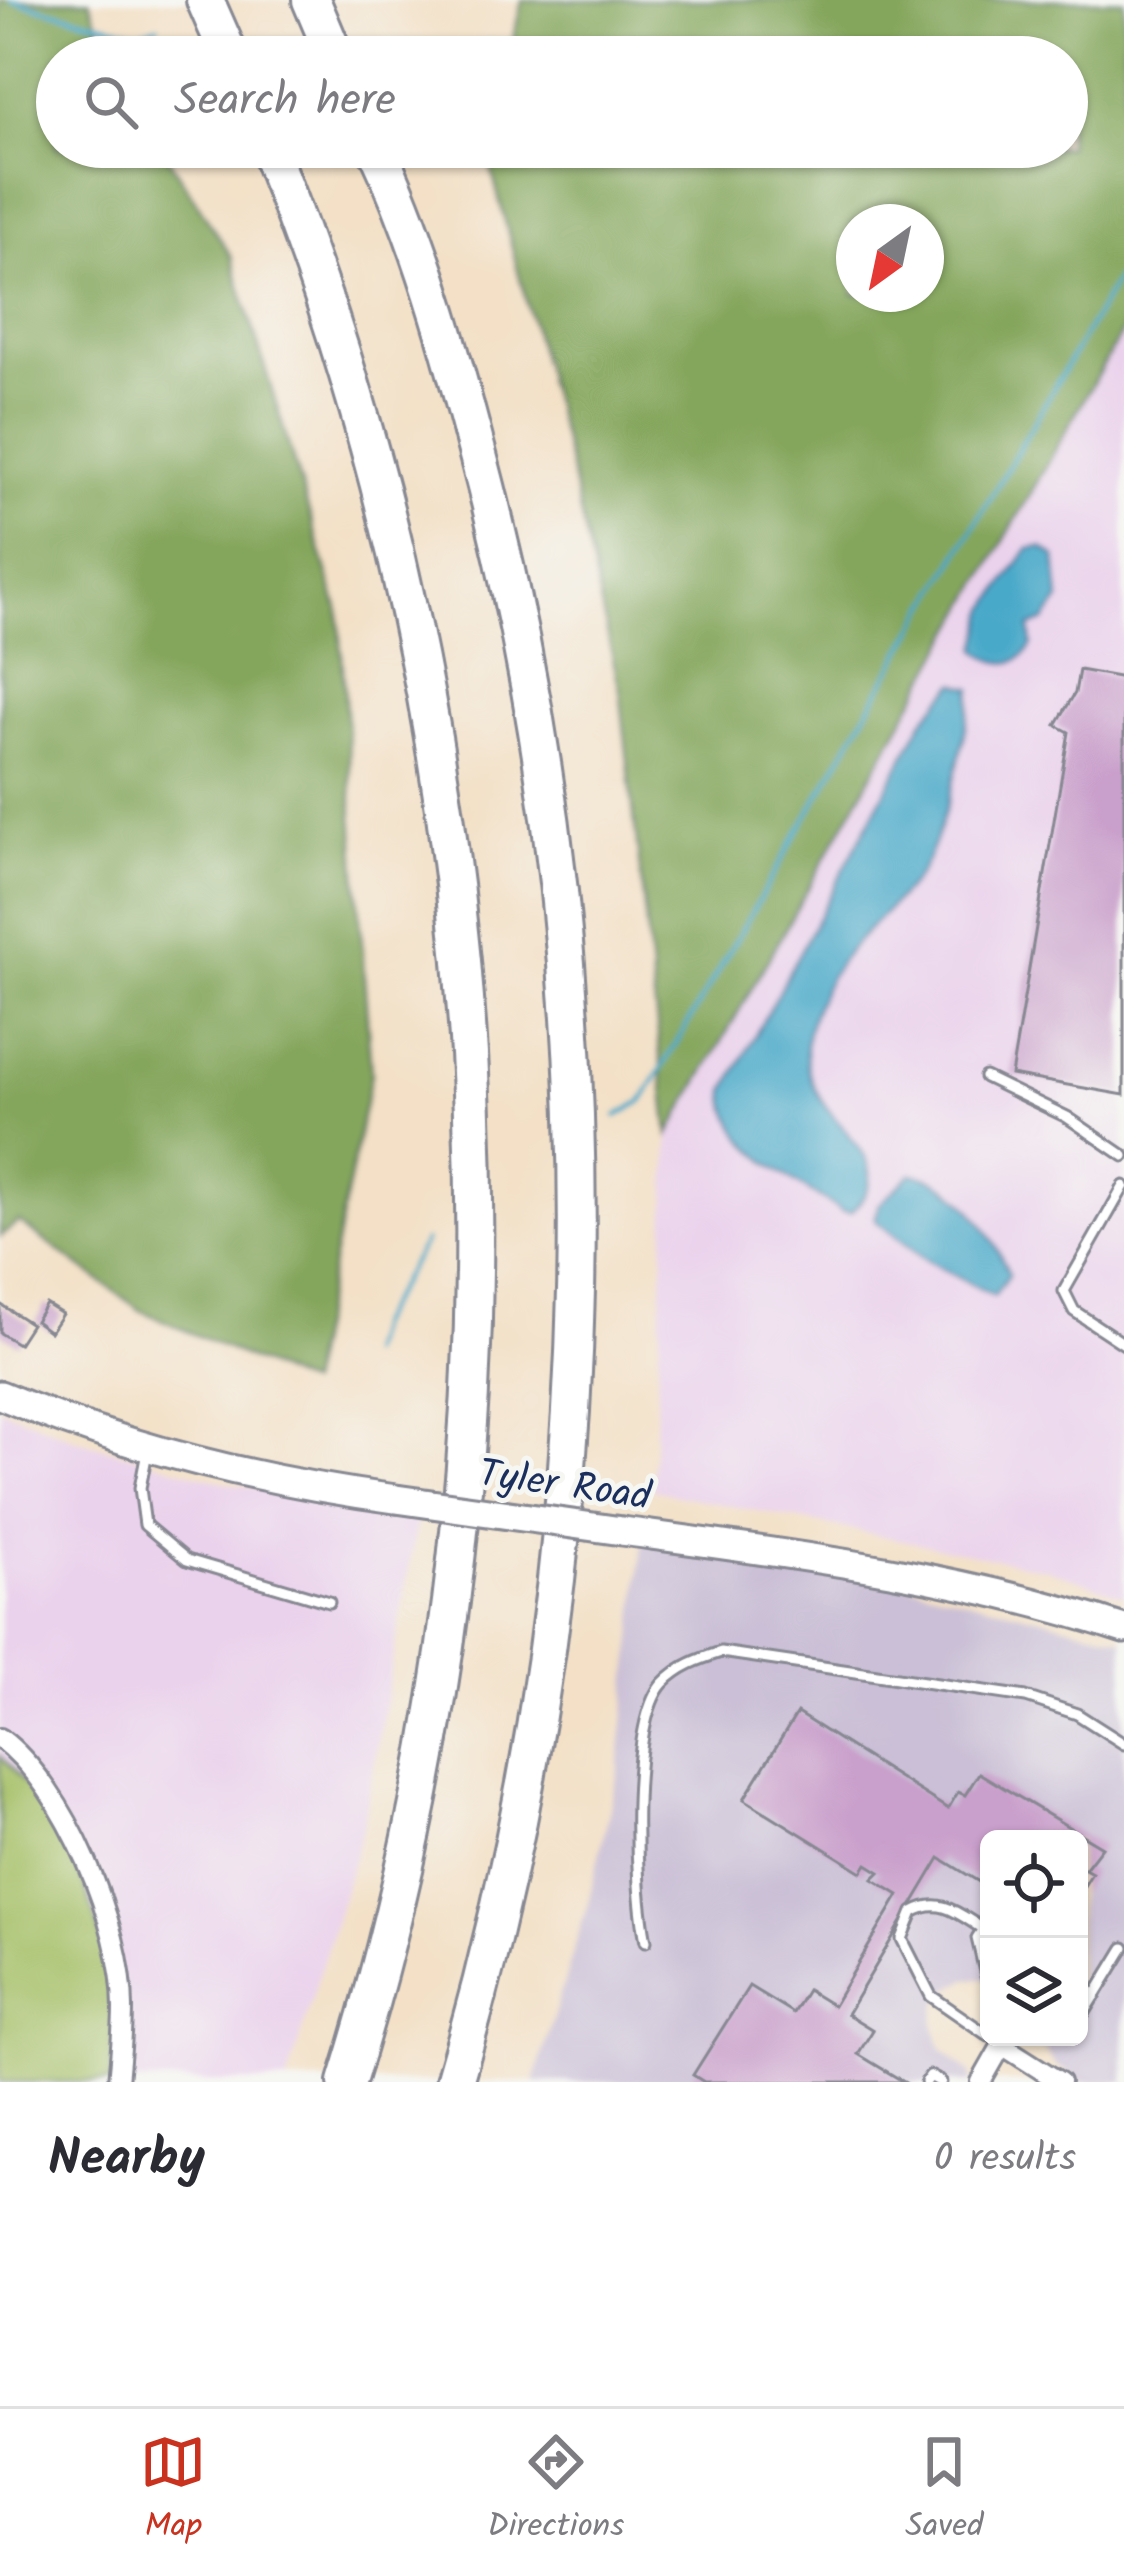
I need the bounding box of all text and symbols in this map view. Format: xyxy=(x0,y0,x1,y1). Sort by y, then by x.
search box xyxy=(36,36,1088,168)
text: Search here xyxy=(174,66,396,138)
icon: search xyxy=(78,69,144,135)
north arrow xyxy=(836,204,944,312)
street label: Tyler Road xyxy=(474,1444,656,1530)
map controls xyxy=(980,1830,1088,2046)
button: locate xyxy=(980,1830,1088,1938)
button: layers xyxy=(980,1938,1088,2046)
text: Nearby xyxy=(48,2120,205,2201)
text: 0 results xyxy=(934,2129,1076,2191)
tab: Map xyxy=(140,2429,206,2554)
tab: Directions xyxy=(487,2429,624,2554)
tab: Saved xyxy=(905,2429,984,2554)

